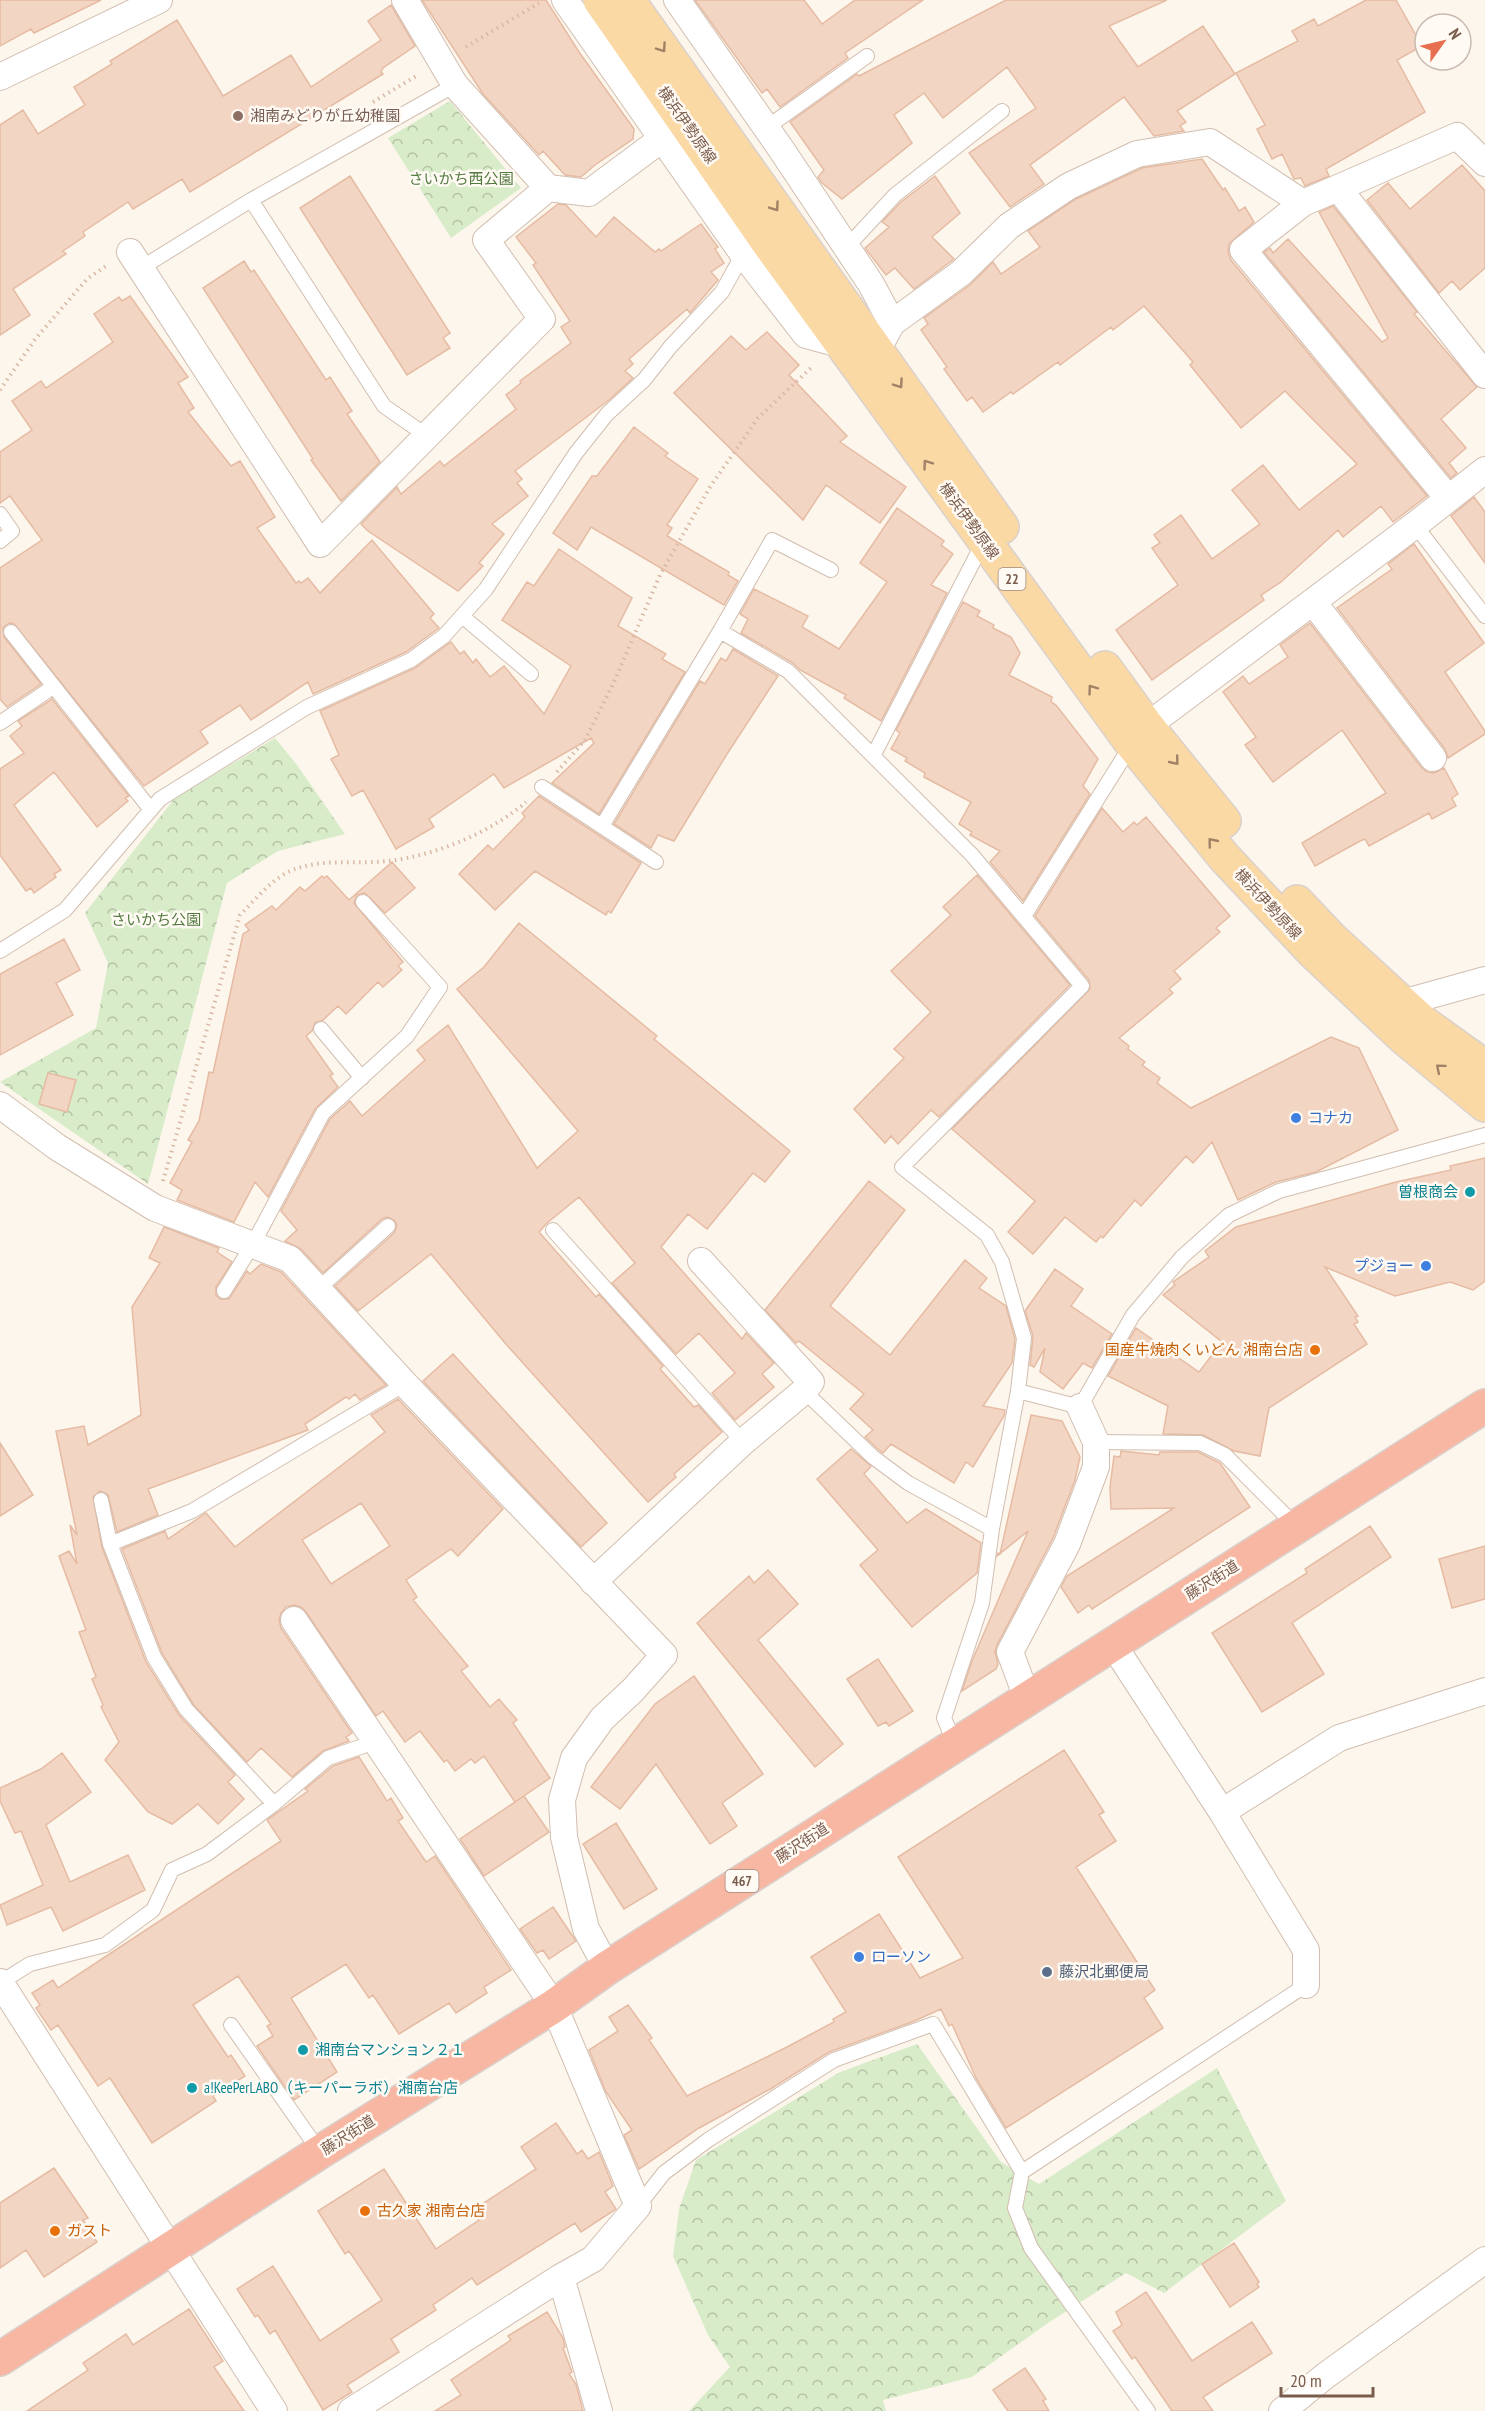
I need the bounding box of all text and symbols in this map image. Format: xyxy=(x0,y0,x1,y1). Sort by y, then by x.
north arrow xyxy=(1413,12,1473,72)
text: N xyxy=(1445,24,1466,43)
one-way arrow xyxy=(655,41,666,52)
street label: 横浜伊勢原線 xyxy=(654,82,721,167)
place label: 湘南みどりが丘幼稚園 xyxy=(250,106,400,125)
marker: 湘南みどりが丘幼稚園 xyxy=(231,109,245,123)
park label: さいかち西公園 xyxy=(408,169,514,188)
one-way arrow xyxy=(768,200,779,211)
one-way arrow xyxy=(892,377,903,388)
one-way arrow xyxy=(923,459,934,470)
street label: 横浜伊勢原線 xyxy=(935,479,1004,563)
road number: 22 xyxy=(998,568,1026,590)
one-way arrow xyxy=(1088,685,1099,696)
one-way arrow xyxy=(1168,754,1179,765)
one-way arrow xyxy=(1208,838,1219,849)
street label: 横浜伊勢原線 xyxy=(1231,864,1306,943)
park label: さいかち公園 xyxy=(111,910,201,929)
one-way arrow xyxy=(1436,1064,1447,1075)
place label: コナカ xyxy=(1308,1108,1353,1127)
marker: コナカ xyxy=(1289,1111,1303,1125)
place label: 曽根商会 xyxy=(1398,1182,1458,1201)
marker: 曽根商会 xyxy=(1463,1185,1477,1199)
place label: プジョー xyxy=(1354,1256,1414,1275)
marker: プジョー xyxy=(1419,1259,1433,1273)
place label: 国産牛焼肉くいどん 湘南台店 xyxy=(1105,1340,1303,1359)
marker: 国産牛焼肉くいどん 湘南台店 xyxy=(1308,1343,1322,1357)
street label: 藤沢街道 xyxy=(1181,1556,1242,1604)
street label: 藤沢街道 xyxy=(771,1818,832,1867)
road number: 467 xyxy=(726,1870,758,1892)
place label: ローソン xyxy=(871,1947,931,1966)
marker: ローソン xyxy=(852,1950,866,1964)
place label: 藤沢北郵便局 xyxy=(1059,1962,1149,1981)
marker: 藤沢北郵便局 xyxy=(1040,1965,1054,1979)
place label: 湘南台マンション２１ xyxy=(315,2040,465,2059)
marker: 湘南台マンション２１ xyxy=(296,2043,310,2057)
place label: a!KeePerLABO（キーパーラボ）湘南台店 xyxy=(204,2078,458,2097)
marker: a!KeePerLABO（キーパーラボ）湘南台店 xyxy=(185,2081,199,2095)
street label: 藤沢街道 xyxy=(317,2111,378,2159)
place label: 古久家 湘南台店 xyxy=(377,2201,485,2220)
marker: 古久家 湘南台店 xyxy=(358,2204,372,2218)
place label: ガスト xyxy=(67,2221,112,2240)
marker: ガスト xyxy=(48,2224,62,2238)
scale bar xyxy=(1281,2360,1372,2398)
text: 20 m xyxy=(1290,2369,1322,2392)

